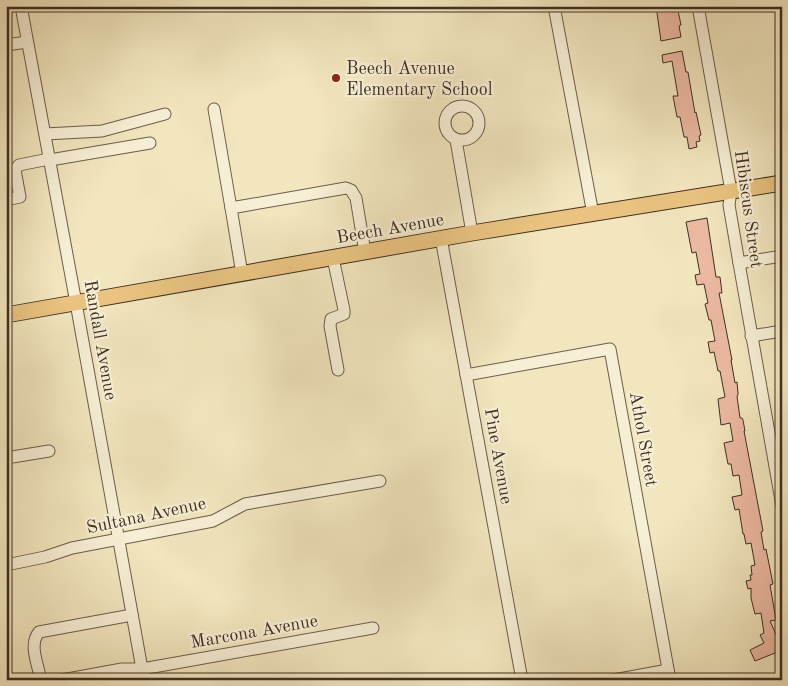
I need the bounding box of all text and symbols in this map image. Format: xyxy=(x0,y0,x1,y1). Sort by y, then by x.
place label: Beech Avenue Elementary School xyxy=(346,60,493,99)
marker: Beech Avenue Elementary School xyxy=(330,72,342,84)
street label: Hibiscus Street xyxy=(731,149,765,269)
street label: Beech Avenue xyxy=(335,211,445,247)
street label: Randall Avenue xyxy=(81,279,119,402)
street label: Athol Street xyxy=(626,390,660,488)
street label: Pine Avenue xyxy=(481,407,515,506)
street label: Sultana Avenue xyxy=(85,495,208,537)
street label: Marcona Avenue xyxy=(189,612,319,652)

